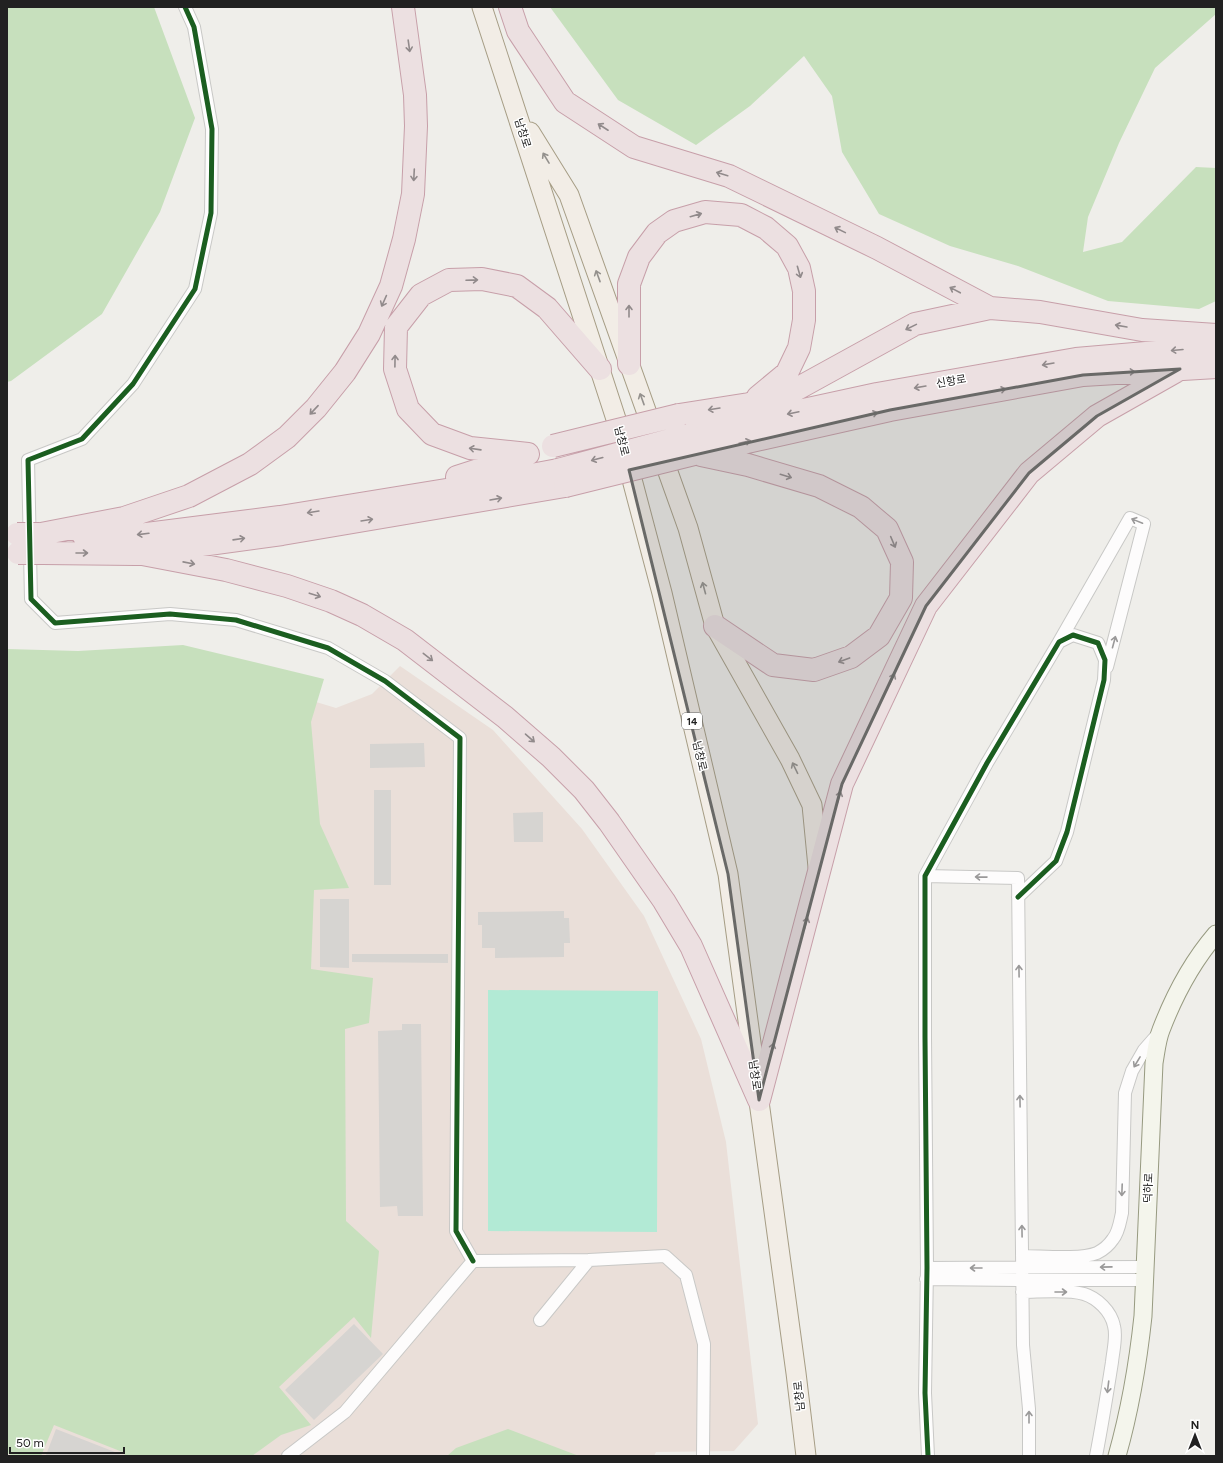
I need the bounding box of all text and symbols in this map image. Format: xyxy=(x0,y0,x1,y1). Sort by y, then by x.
one-way arrow xyxy=(405,39,413,52)
street label: 남창로 xyxy=(512,117,533,150)
one-way arrow xyxy=(597,122,608,131)
one-way arrow xyxy=(542,153,550,164)
one-way arrow xyxy=(410,168,418,181)
one-way arrow xyxy=(716,170,729,177)
one-way arrow xyxy=(690,211,703,218)
one-way arrow xyxy=(834,226,846,233)
one-way arrow xyxy=(796,266,803,279)
one-way arrow xyxy=(593,271,601,283)
one-way arrow xyxy=(465,276,478,283)
one-way arrow xyxy=(950,285,962,293)
one-way arrow xyxy=(380,294,387,306)
one-way arrow xyxy=(625,305,633,318)
one-way arrow xyxy=(1115,322,1128,330)
one-way arrow xyxy=(906,324,918,331)
one-way arrow xyxy=(1171,346,1184,354)
one-way arrow xyxy=(391,355,399,368)
one-way arrow xyxy=(1042,360,1055,368)
one-way arrow xyxy=(1122,368,1135,376)
street label: 신항로 xyxy=(935,372,967,391)
one-way arrow xyxy=(914,383,927,391)
one-way arrow xyxy=(993,386,1006,394)
one-way arrow xyxy=(637,393,645,405)
one-way arrow xyxy=(310,405,319,415)
one-way arrow xyxy=(708,405,721,413)
one-way arrow xyxy=(786,409,799,417)
one-way arrow xyxy=(866,410,879,417)
street label: 남창로 xyxy=(612,425,631,457)
one-way arrow xyxy=(739,438,752,446)
one-way arrow xyxy=(469,445,482,453)
one-way arrow xyxy=(591,456,604,464)
one-way arrow xyxy=(779,473,792,480)
one-way arrow xyxy=(489,494,502,502)
one-way arrow xyxy=(307,508,320,516)
one-way arrow xyxy=(361,515,374,523)
one-way arrow xyxy=(1132,516,1144,524)
one-way arrow xyxy=(136,530,149,538)
one-way arrow xyxy=(232,535,245,543)
one-way arrow xyxy=(890,536,897,548)
one-way arrow xyxy=(75,549,88,557)
one-way arrow xyxy=(182,560,195,568)
one-way arrow xyxy=(700,582,708,595)
one-way arrow xyxy=(308,592,320,600)
one-way arrow xyxy=(1110,636,1118,649)
one-way arrow xyxy=(423,653,434,662)
one-way arrow xyxy=(838,656,850,664)
one-way arrow xyxy=(889,673,896,685)
road number: 14 xyxy=(682,713,702,729)
one-way arrow xyxy=(525,734,535,743)
street label: 남창로 xyxy=(690,740,709,772)
one-way arrow xyxy=(791,763,798,775)
one-way arrow xyxy=(836,791,843,804)
one-way arrow xyxy=(975,873,988,881)
one-way arrow xyxy=(802,917,810,930)
one-way arrow xyxy=(1015,965,1023,978)
one-way arrow xyxy=(769,1042,777,1055)
one-way arrow xyxy=(1133,1056,1141,1068)
street label: 남창로 xyxy=(746,1059,763,1091)
one-way arrow xyxy=(1017,1095,1024,1108)
street label: 덕하로 xyxy=(1141,1173,1156,1203)
one-way arrow xyxy=(1119,1183,1126,1196)
one-way arrow xyxy=(1018,1225,1026,1238)
one-way arrow xyxy=(1100,1263,1113,1271)
one-way arrow xyxy=(970,1264,983,1272)
one-way arrow xyxy=(1054,1288,1067,1296)
street label: 남창로 xyxy=(791,1380,808,1412)
one-way arrow xyxy=(1104,1380,1112,1393)
one-way arrow xyxy=(1025,1411,1033,1424)
north arrow xyxy=(1175,1415,1215,1455)
text: N xyxy=(1191,1419,1199,1432)
scale bar xyxy=(10,1429,124,1455)
text: 50 m xyxy=(16,1436,44,1450)

